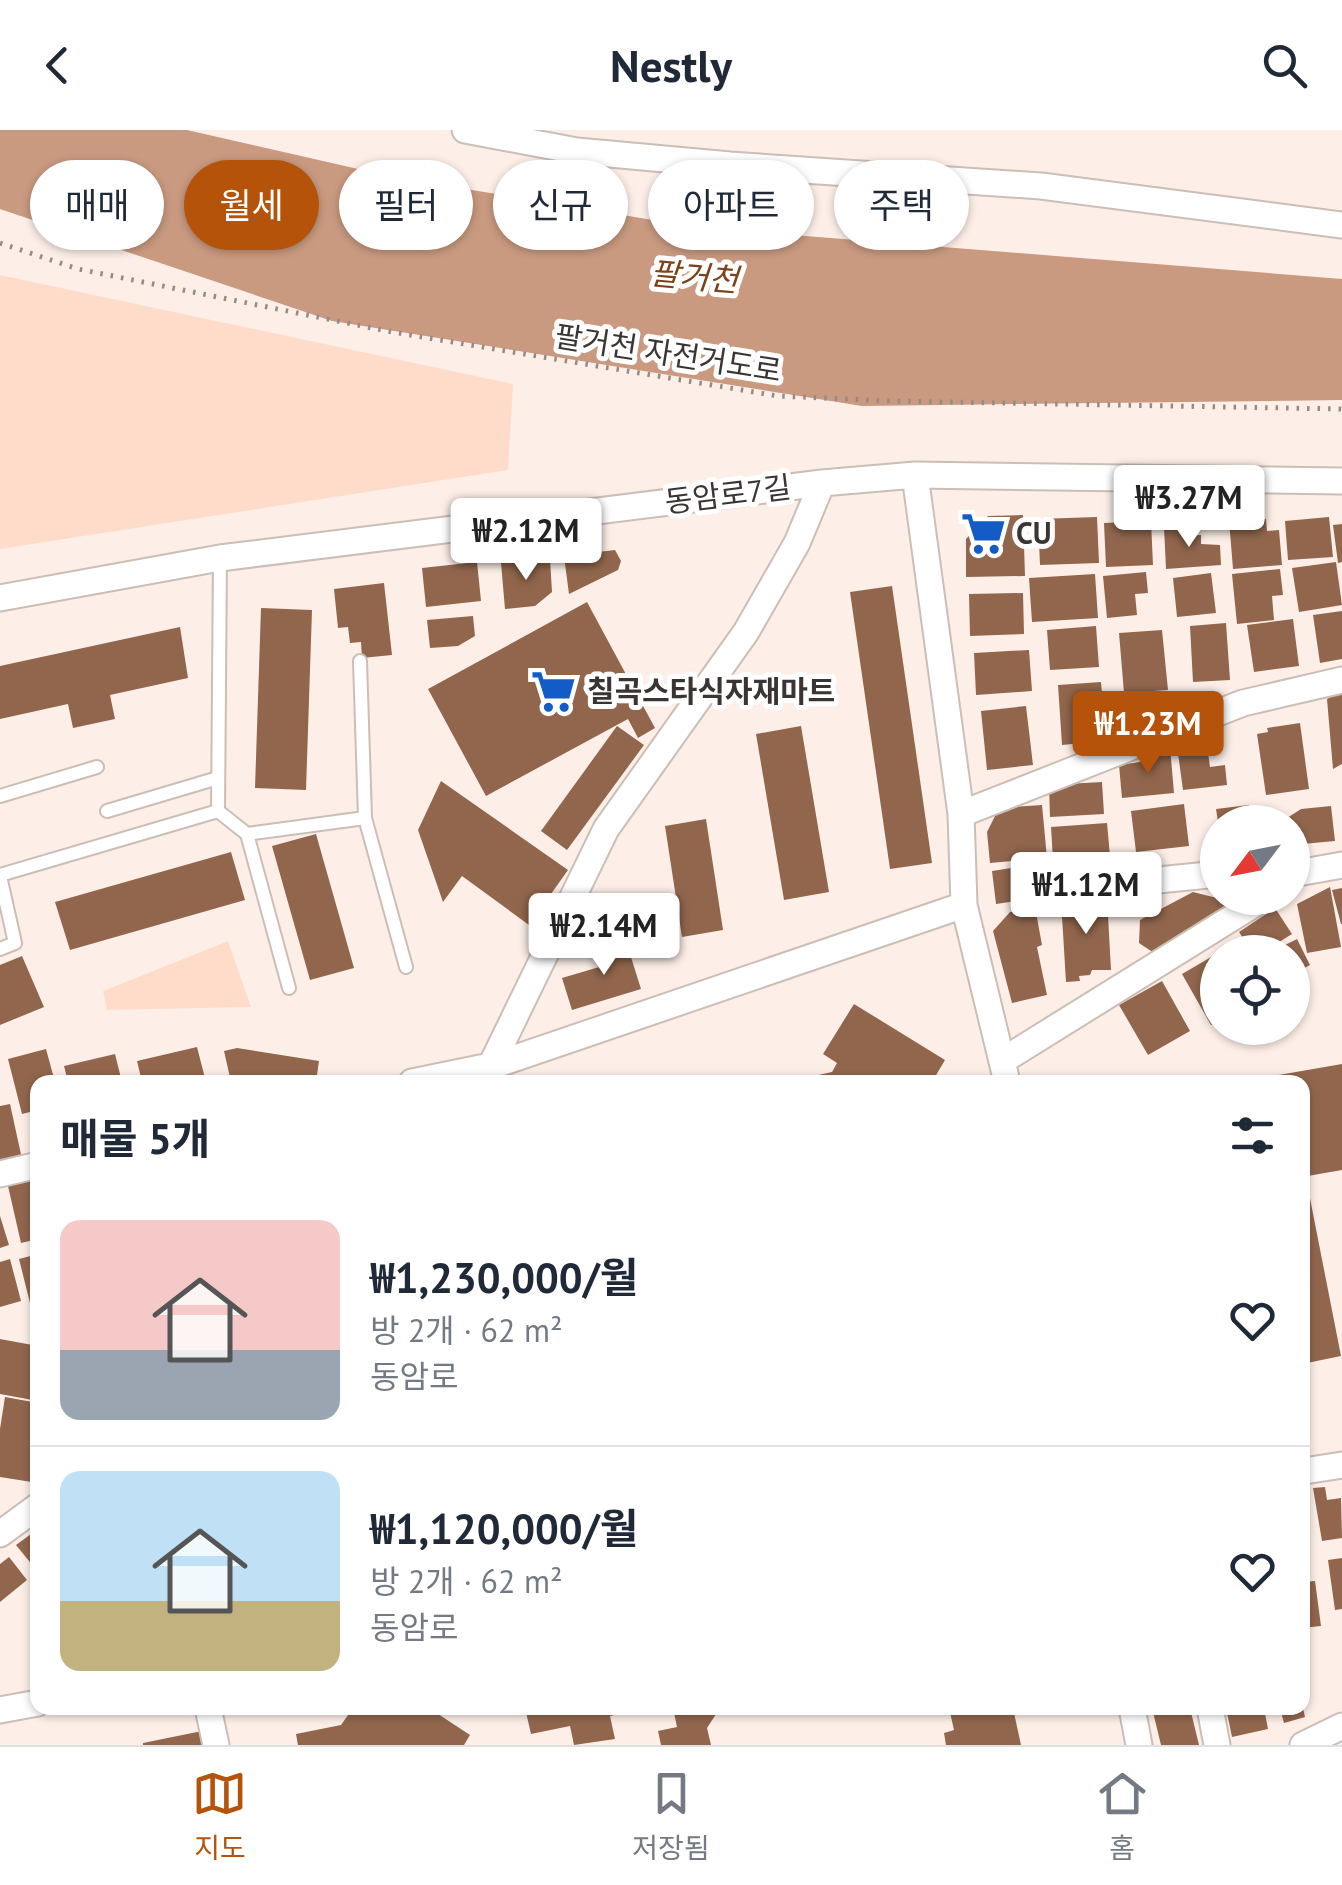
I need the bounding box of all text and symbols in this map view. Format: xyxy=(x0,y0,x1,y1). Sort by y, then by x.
text: Nestly xyxy=(610,36,732,94)
icon: back xyxy=(30,38,85,93)
icon: search xyxy=(1257,38,1312,93)
chip: 매매 xyxy=(30,160,164,250)
chip: 월세 xyxy=(184,160,319,250)
chip: 필터 xyxy=(339,160,473,250)
chip: 신규 xyxy=(493,160,628,250)
chip: 아파트 xyxy=(648,160,814,250)
chip: 주택 xyxy=(834,160,969,250)
water label: 팔거천 xyxy=(648,251,743,301)
street label: 팔거천 자전거도로 xyxy=(552,315,784,390)
pin: ₩3.27M xyxy=(1108,465,1270,550)
street label: 동암로7길 xyxy=(663,466,793,521)
text: ₩3.27M xyxy=(1136,476,1242,518)
pin: ₩2.12M xyxy=(445,498,607,583)
text: ₩2.12M xyxy=(473,509,579,551)
supermarket icon: CU xyxy=(959,510,1007,558)
place label: CU xyxy=(1016,513,1052,552)
supermarket icon: 칠곡스타식자재마트 xyxy=(530,668,578,716)
place label: 칠곡스타식자재마트 xyxy=(587,671,835,710)
pin: ₩1.23M xyxy=(1067,691,1229,776)
text: ₩1.23M xyxy=(1095,702,1201,744)
north arrow xyxy=(1200,805,1310,915)
map controls xyxy=(1200,805,1310,1045)
pin: ₩1.12M xyxy=(1005,852,1167,937)
text: ₩1.12M xyxy=(1033,863,1139,905)
pin: ₩2.14M xyxy=(523,893,685,978)
text: ₩2.14M xyxy=(551,904,657,946)
button: locate xyxy=(1200,935,1310,1045)
icon: filters xyxy=(1225,1108,1280,1163)
text: 매물 5개 xyxy=(60,1111,210,1166)
text: ₩1,230,000/월 xyxy=(370,1250,638,1305)
icon: home xyxy=(140,1260,260,1380)
icon: heart xyxy=(1225,1293,1280,1348)
text: 방 2개 · 62 m² xyxy=(370,1309,563,1351)
text: 동암로 xyxy=(370,1355,458,1397)
text: ₩1,120,000/월 xyxy=(370,1501,638,1556)
icon: home xyxy=(140,1511,260,1631)
icon: heart xyxy=(1225,1544,1280,1599)
text: 방 2개 · 62 m² xyxy=(370,1560,563,1602)
text: 동암로 xyxy=(370,1606,458,1648)
tab: 지도 xyxy=(192,1766,247,1866)
tab: 저장됨 xyxy=(632,1766,710,1866)
tab: 홈 xyxy=(1095,1766,1150,1866)

